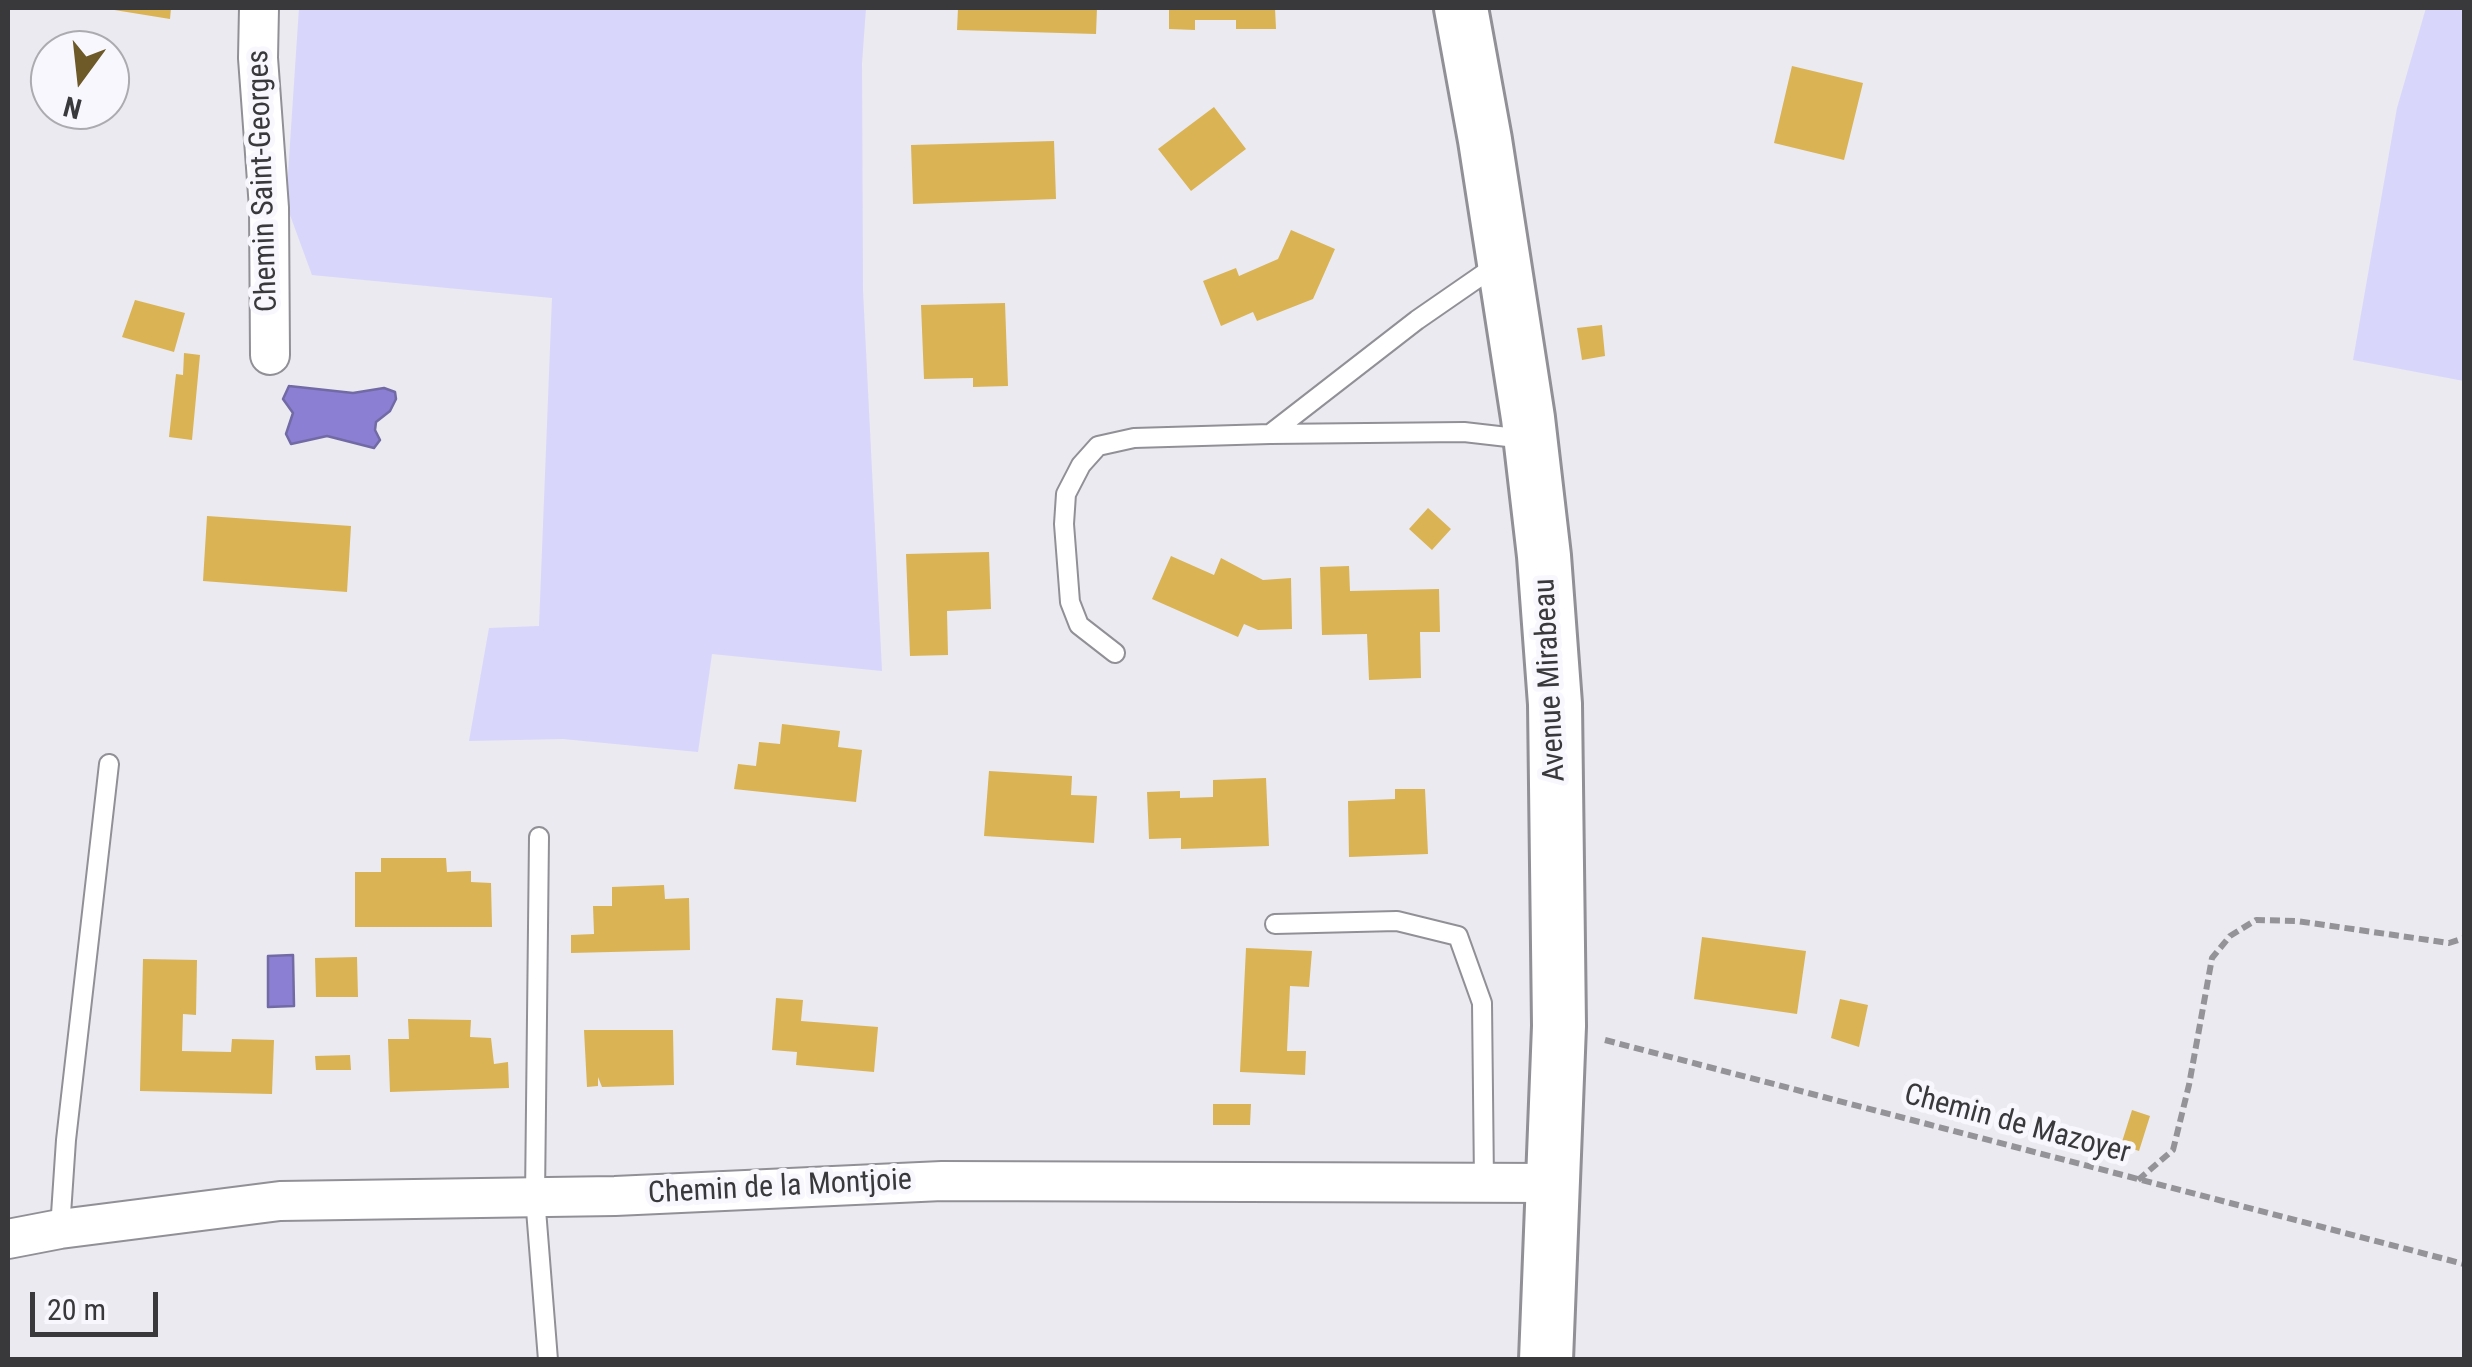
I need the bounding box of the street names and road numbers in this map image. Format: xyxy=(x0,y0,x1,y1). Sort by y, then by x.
street label: Chemin Saint-Georges xyxy=(241,49,287,313)
street label: Avenue Mirabeau xyxy=(1528,577,1574,783)
street label: Chemin de Mazoyer xyxy=(1900,1078,2134,1172)
street label: Chemin de la Montjoie xyxy=(647,1163,913,1213)

